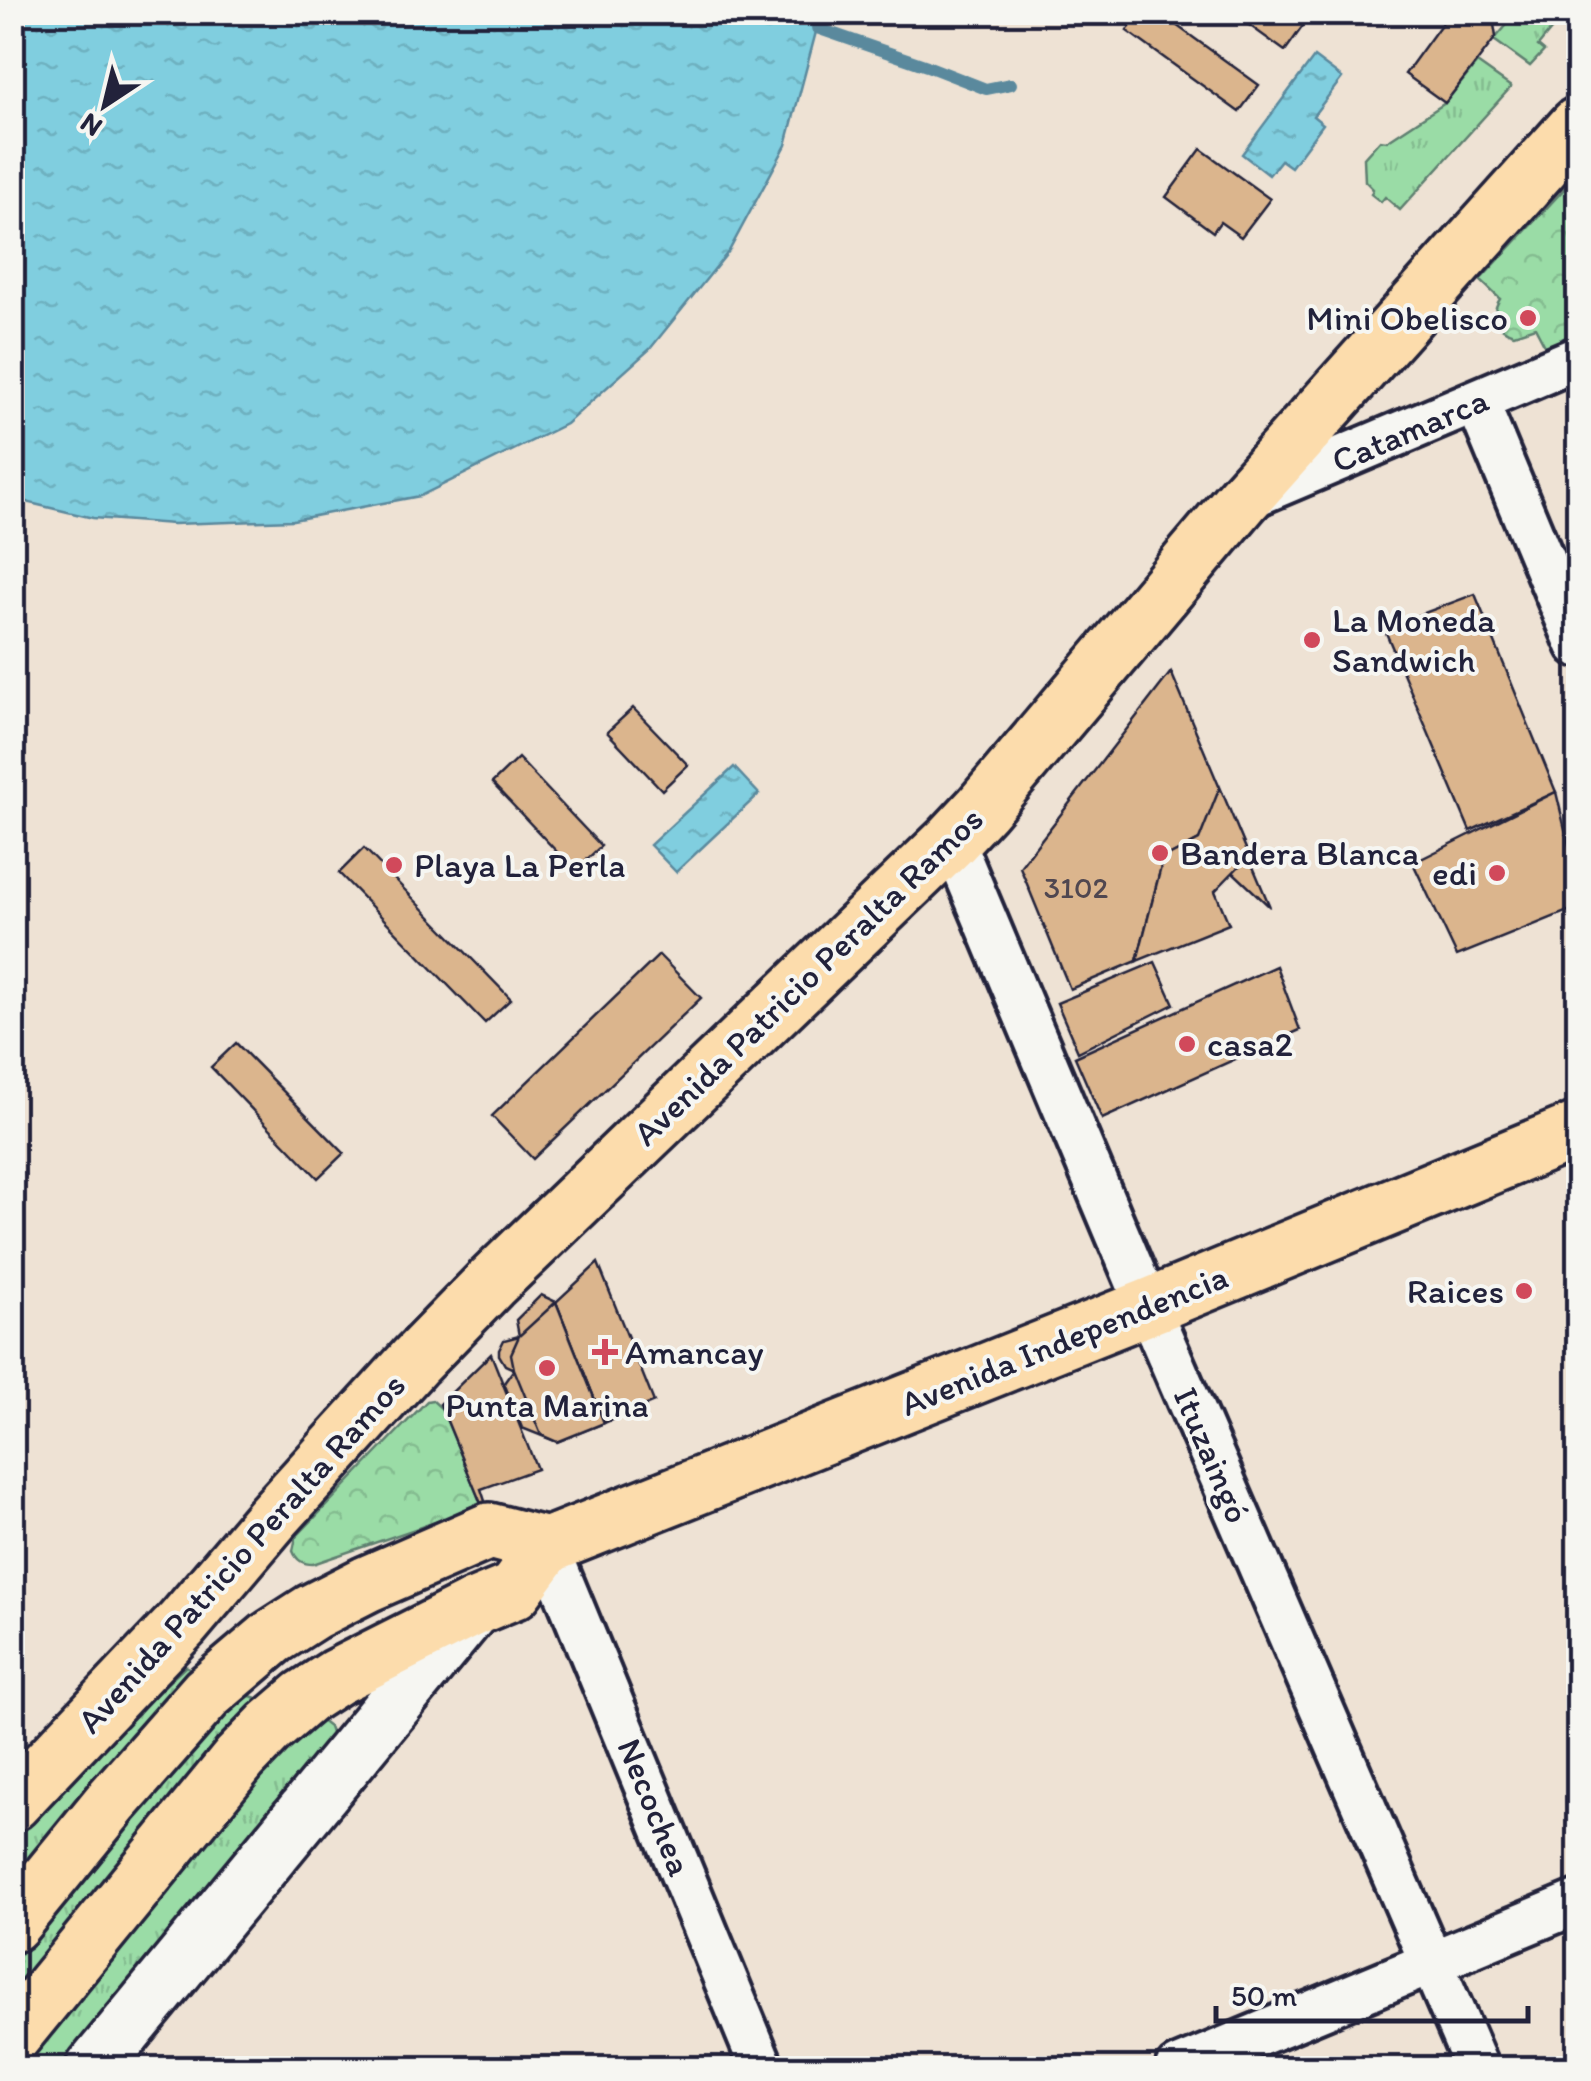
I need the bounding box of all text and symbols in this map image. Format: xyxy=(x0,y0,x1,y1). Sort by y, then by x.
north arrow xyxy=(55,55,155,155)
text: N xyxy=(73,106,108,145)
place label: Mini Obelisco xyxy=(1306,297,1508,339)
marker: Mini Obelisco xyxy=(1517,307,1539,329)
street label: Catamarca xyxy=(1325,378,1495,482)
place label: La Moneda Sandwich xyxy=(1332,599,1495,681)
marker: La Moneda Sandwich xyxy=(1301,629,1323,651)
street label: Avenida Patricio Peralta Ramos xyxy=(624,798,992,1154)
place label: Bandera Blanca xyxy=(1180,832,1419,874)
marker: Bandera Blanca xyxy=(1149,842,1171,864)
place label: Playa La Perla xyxy=(414,844,626,886)
place label: edi xyxy=(1432,852,1477,894)
marker: Playa La Perla xyxy=(383,854,405,876)
marker: edi xyxy=(1486,862,1508,884)
house number: 3102 xyxy=(1044,869,1108,906)
place label: casa2 xyxy=(1207,1023,1293,1065)
marker: casa2 xyxy=(1176,1033,1198,1055)
street label: Avenida Independencia xyxy=(894,1255,1234,1425)
place label: Raices xyxy=(1407,1270,1504,1312)
marker: Raices xyxy=(1513,1280,1535,1302)
place label: Amancay xyxy=(625,1331,764,1373)
marker: Amancay xyxy=(594,1341,616,1363)
marker: Punta Marina xyxy=(536,1357,558,1379)
street label: Avenida Patricio Peralta Ramos xyxy=(68,1364,414,1742)
street label: Ituzaingó xyxy=(1165,1381,1259,1529)
place label: Punta Marina xyxy=(445,1384,649,1426)
street label: Necochea xyxy=(609,1732,701,1882)
scale bar xyxy=(1216,1961,1528,2023)
text: 50 m xyxy=(1231,1977,1297,2014)

